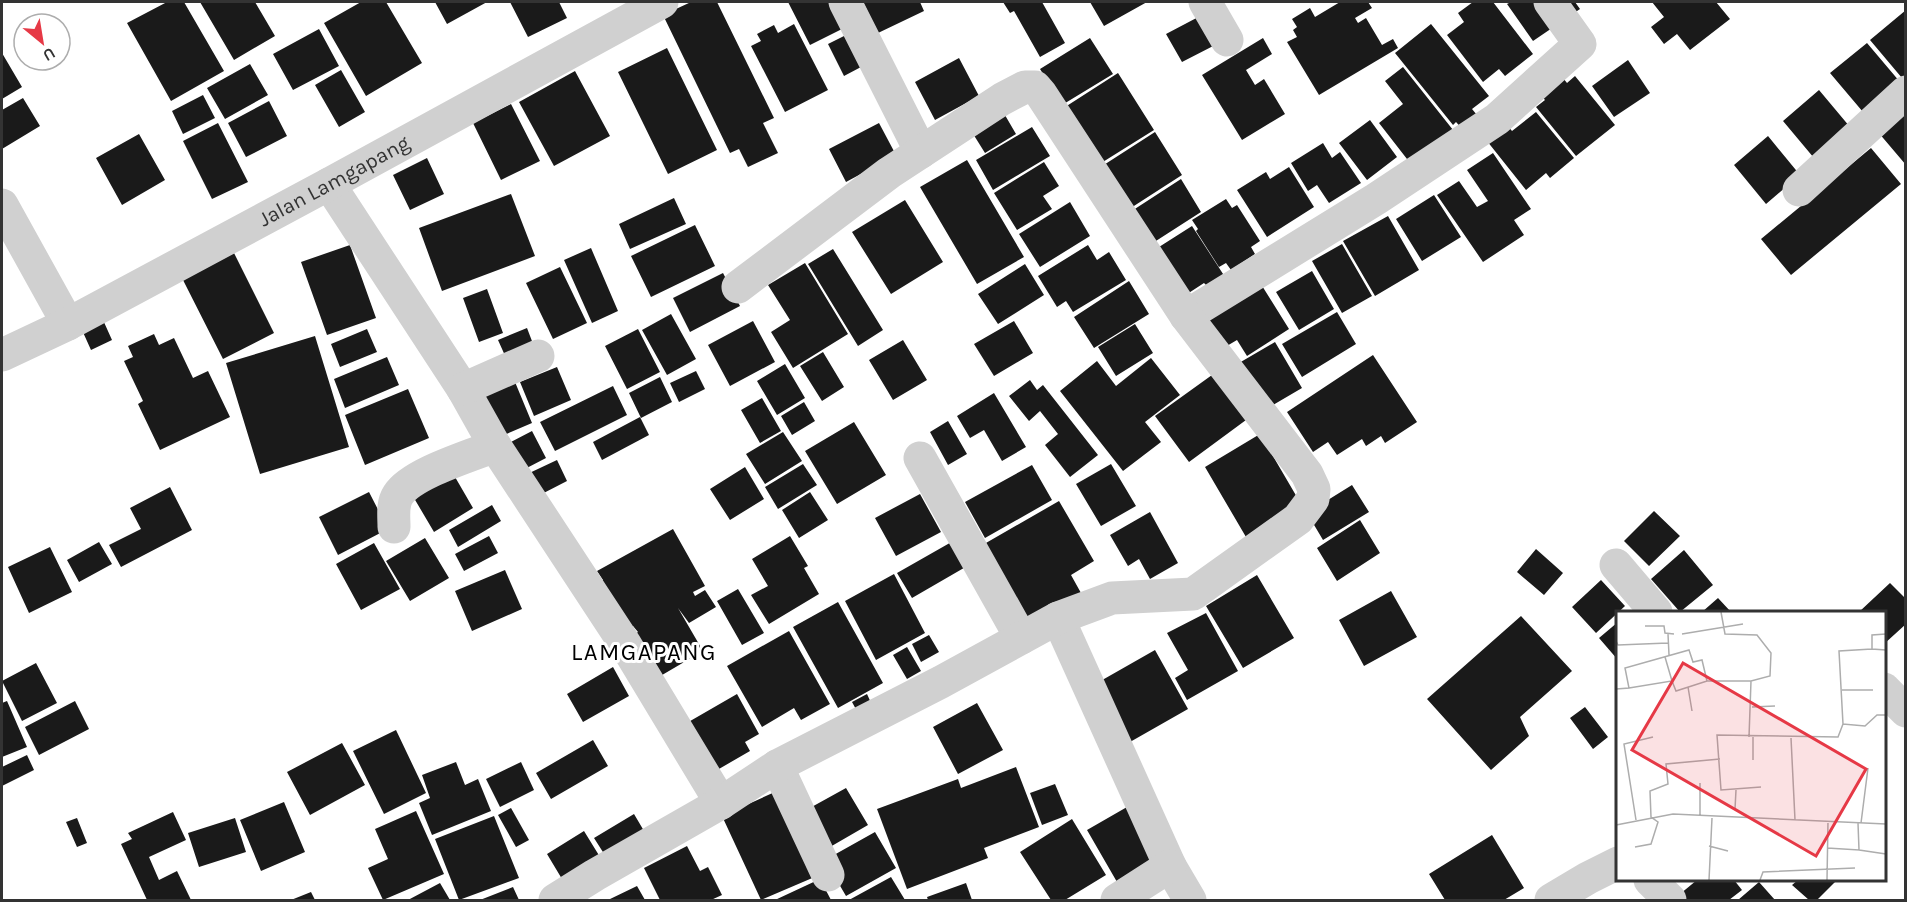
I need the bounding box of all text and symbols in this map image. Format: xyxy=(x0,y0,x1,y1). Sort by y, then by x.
north arrow xyxy=(12,12,72,72)
text: U xyxy=(40,44,59,66)
street label: Jalan Lamgapang xyxy=(254,130,414,232)
inset map xyxy=(1616,611,1886,881)
district label: LAMGAPANG xyxy=(571,638,717,666)

